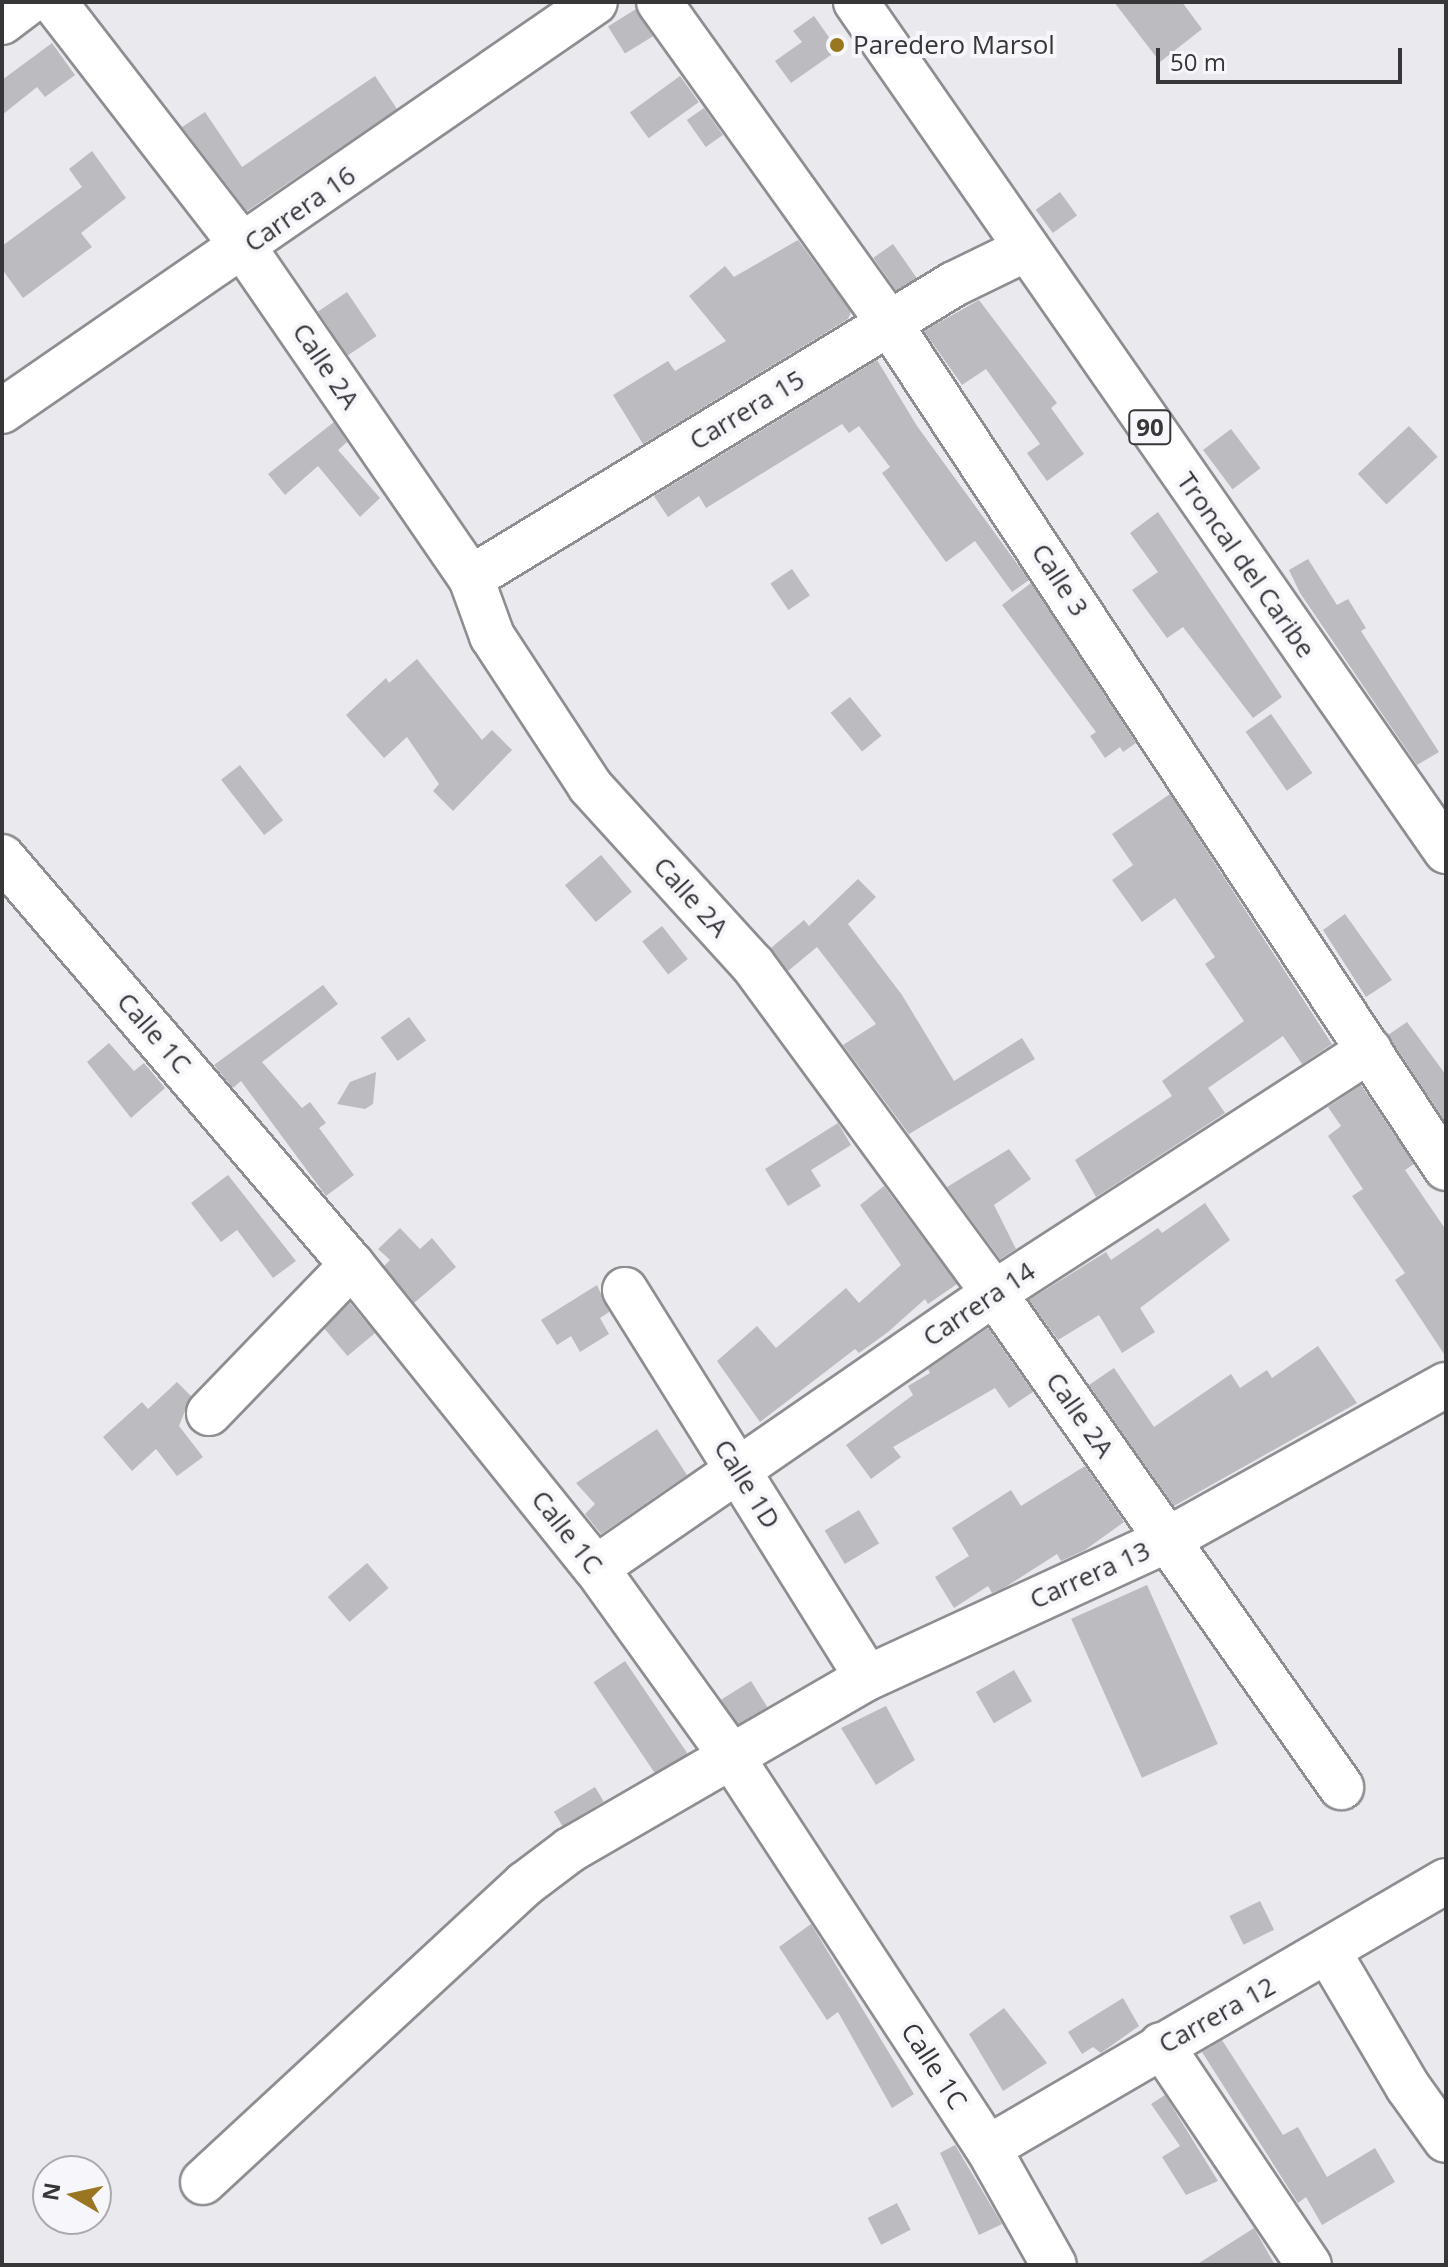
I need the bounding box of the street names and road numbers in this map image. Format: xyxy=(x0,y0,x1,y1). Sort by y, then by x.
street label: Carrera 16 xyxy=(239,159,361,259)
street label: Calle 2A xyxy=(286,317,366,415)
street label: Carrera 15 xyxy=(684,364,810,456)
road number: 90 xyxy=(1128,407,1172,447)
street label: Troncal del Caribe xyxy=(1170,466,1322,664)
street label: Calle 3 xyxy=(1025,538,1095,622)
street label: Calle 2A xyxy=(647,851,735,943)
street label: Calle 1C xyxy=(111,986,197,1080)
street label: Carrera 14 xyxy=(917,1255,1041,1353)
street label: Calle 2A xyxy=(1040,1366,1120,1464)
street label: Calle 1D xyxy=(708,1434,786,1534)
street label: Calle 1C xyxy=(525,1484,609,1580)
street label: Carrera 13 xyxy=(1025,1535,1155,1615)
street label: Carrera 12 xyxy=(1153,1970,1281,2060)
street label: Calle 1C xyxy=(895,2017,973,2115)

